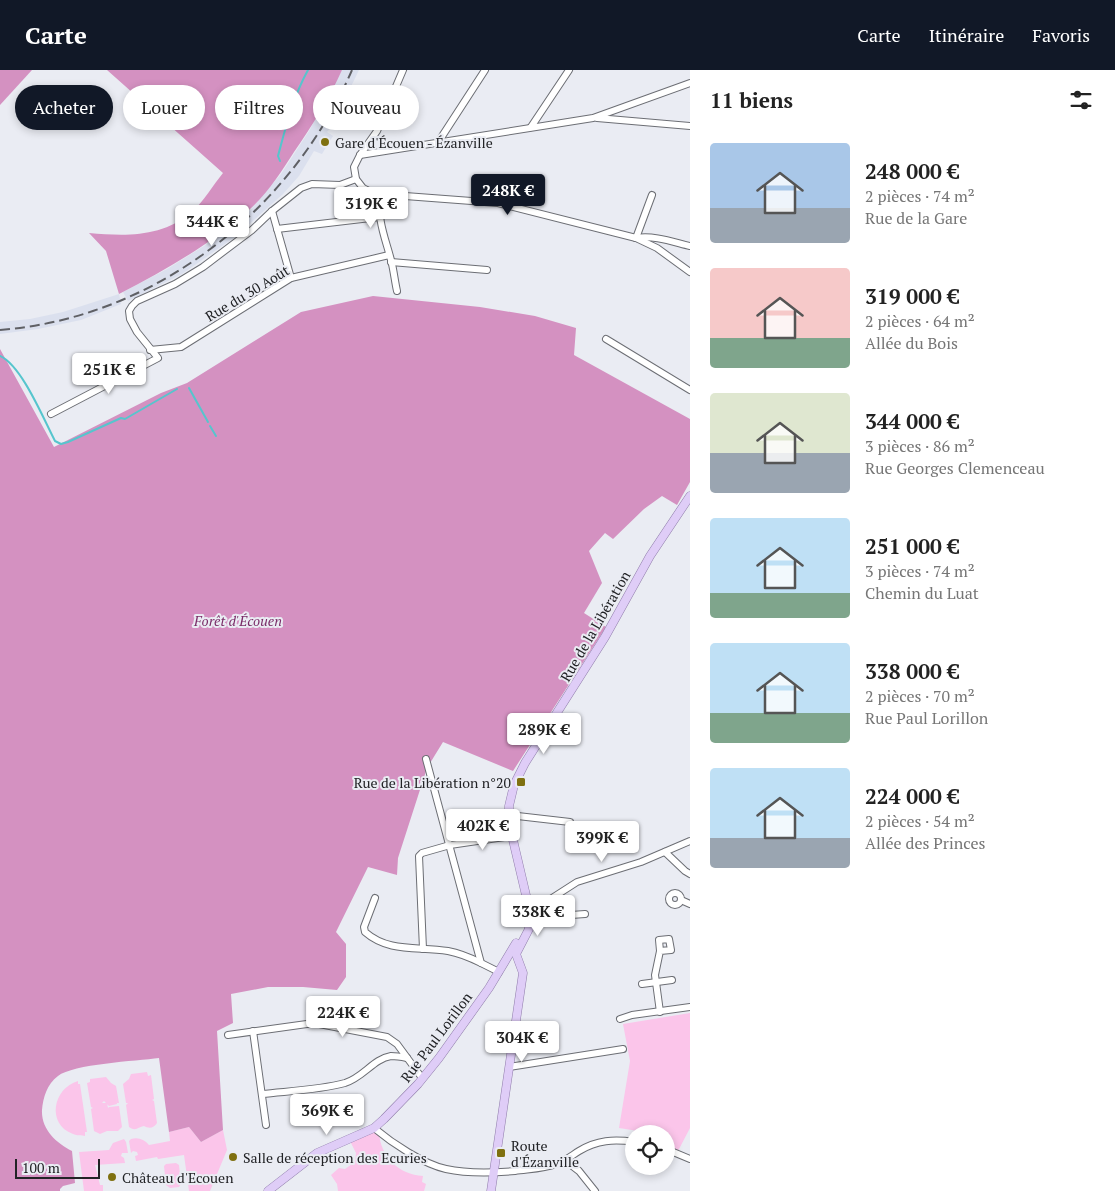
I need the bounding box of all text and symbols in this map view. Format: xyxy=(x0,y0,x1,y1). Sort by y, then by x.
text: Carte xyxy=(25,19,87,51)
text: Carte xyxy=(857,23,901,47)
text: Itinéraire xyxy=(929,23,1004,47)
text: Favoris xyxy=(1032,23,1090,47)
chip: Acheter xyxy=(15,85,113,130)
chip: Louer xyxy=(123,85,205,130)
chip: Filtres xyxy=(215,85,303,130)
chip: Nouveau xyxy=(313,85,419,130)
text: 11 biens xyxy=(710,86,793,114)
icon: filters xyxy=(1067,86,1095,114)
place label: Gare d'Écouen - Ézanville xyxy=(335,133,493,152)
marker: Gare d'Écouen - Ézanville xyxy=(319,136,331,148)
text: 248 000 € xyxy=(865,157,959,185)
icon: home xyxy=(750,163,810,223)
pin: 248K € xyxy=(467,174,549,216)
text: 248K € xyxy=(482,179,534,201)
text: 2 pièces · 74 m² xyxy=(865,185,975,207)
pin: 319K € xyxy=(330,186,412,229)
text: 319K € xyxy=(345,192,397,214)
pin: 344K € xyxy=(171,204,253,247)
text: Rue de la Gare xyxy=(865,207,967,229)
text: 344K € xyxy=(186,210,238,232)
street label: Rue du 30 Août xyxy=(202,260,293,326)
text: 319 000 € xyxy=(865,282,959,310)
icon: home xyxy=(750,288,810,348)
text: 2 pièces · 64 m² xyxy=(865,310,975,332)
text: Allée du Bois xyxy=(865,332,958,354)
pin: 251K € xyxy=(68,352,150,395)
text: 251K € xyxy=(83,358,135,380)
text: 344 000 € xyxy=(865,407,959,435)
icon: home xyxy=(750,413,810,473)
text: 3 pièces · 86 m² xyxy=(865,435,975,457)
text: Rue Georges Clemenceau xyxy=(865,457,1045,479)
text: 251 000 € xyxy=(865,532,959,560)
icon: home xyxy=(750,538,810,598)
text: 3 pièces · 74 m² xyxy=(865,560,975,582)
street label: Rue de la Libération xyxy=(556,567,635,685)
text: Chemin du Luat xyxy=(865,582,979,604)
park label: Forêt d'Écouen xyxy=(193,611,282,630)
text: 338 000 € xyxy=(865,657,959,685)
icon: home xyxy=(750,663,810,723)
text: 2 pièces · 70 m² xyxy=(865,685,975,707)
text: Rue Paul Lorillon xyxy=(865,707,988,729)
pin: 289K € xyxy=(503,712,585,755)
text: 289K € xyxy=(518,718,570,740)
place label: Rue de la Libération n°20 xyxy=(354,773,511,792)
marker: Rue de la Libération n°20 xyxy=(515,776,527,788)
text: 224 000 € xyxy=(865,782,959,810)
icon: home xyxy=(750,788,810,848)
pin: 402K € xyxy=(442,808,524,851)
text: 2 pièces · 54 m² xyxy=(865,810,975,832)
text: 402K € xyxy=(457,814,509,836)
pin: 399K € xyxy=(561,820,643,863)
text: 399K € xyxy=(576,826,628,848)
text: Allée des Princes xyxy=(865,832,985,854)
pin: 338K € xyxy=(497,894,579,937)
text: 338K € xyxy=(512,900,564,922)
street label: Rue Paul Lorillon xyxy=(396,988,476,1086)
pin: 224K € xyxy=(302,996,384,1038)
text: 224K € xyxy=(317,1001,369,1023)
pin: 304K € xyxy=(481,1020,563,1063)
text: 304K € xyxy=(496,1026,548,1048)
pin: 369K € xyxy=(286,1094,368,1136)
text: 369K € xyxy=(301,1099,353,1121)
map controls xyxy=(625,1125,675,1175)
button: locate xyxy=(625,1125,675,1175)
place label: Route d'Ézanville xyxy=(511,1136,579,1171)
marker: Route d'Ézanville xyxy=(495,1147,507,1159)
place label: Salle de réception des Ecuries xyxy=(243,1148,427,1167)
marker: Salle de réception des Ecuries xyxy=(227,1151,239,1163)
scale bar xyxy=(15,1156,100,1179)
text: 100 m xyxy=(22,1158,60,1177)
place label: Château d'Ecouen xyxy=(122,1168,234,1187)
marker: Château d'Ecouen xyxy=(106,1171,118,1183)

